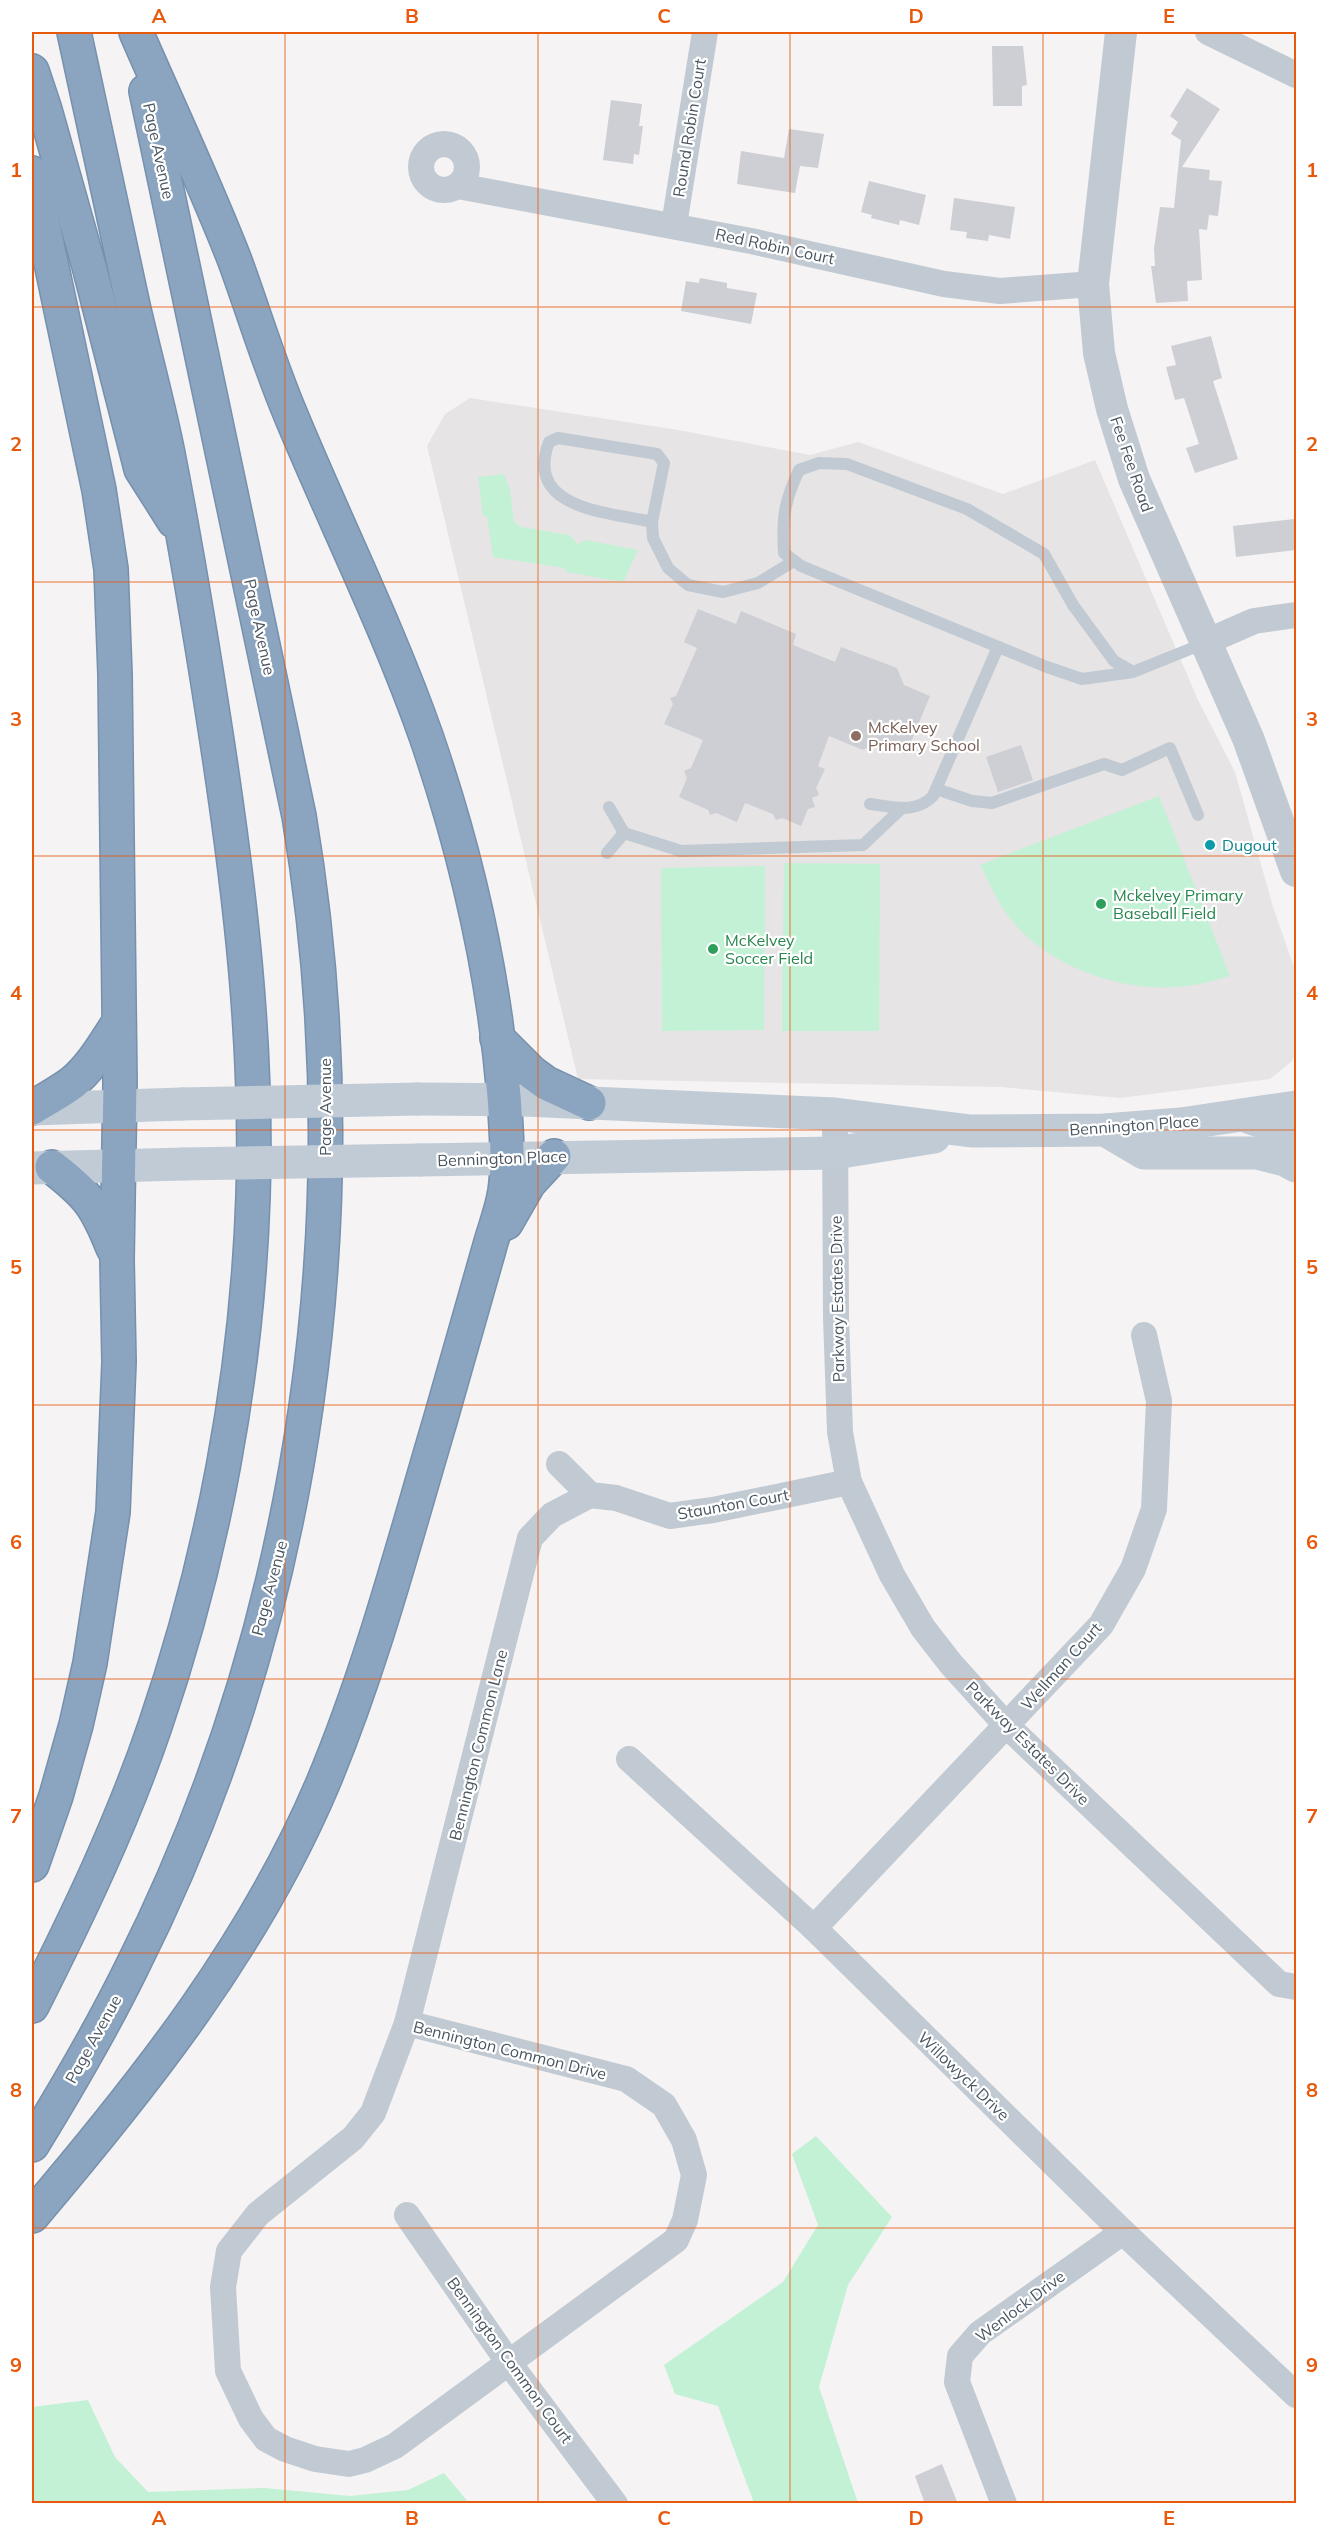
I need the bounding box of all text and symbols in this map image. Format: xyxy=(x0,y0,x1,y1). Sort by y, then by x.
text: A xyxy=(152,3,167,28)
text: B xyxy=(405,3,419,28)
text: C xyxy=(657,3,671,28)
text: D xyxy=(908,3,924,28)
text: E xyxy=(1163,3,1175,28)
street label: Round Robin Court xyxy=(668,57,710,199)
street label: Page Avenue xyxy=(139,101,179,201)
text: 1 xyxy=(10,157,22,182)
text: 1 xyxy=(1306,157,1318,182)
street label: Red Robin Court xyxy=(714,224,837,268)
street label: Fee Fee Road xyxy=(1106,414,1158,514)
text: 2 xyxy=(10,431,22,456)
text: 2 xyxy=(1306,431,1318,456)
street label: Page Avenue xyxy=(240,577,280,677)
text: 3 xyxy=(10,706,22,731)
text: 3 xyxy=(1306,706,1318,731)
place label: McKelvey Primary School xyxy=(868,717,980,755)
marker: McKelvey Primary School xyxy=(849,729,863,743)
place label: Dugout xyxy=(1222,835,1277,855)
marker: Dugout xyxy=(1203,838,1217,852)
place label: Mckelvey Primary Baseball Field xyxy=(1113,885,1244,923)
marker: Mckelvey Primary Baseball Field xyxy=(1094,897,1108,911)
place label: McKelvey Soccer Field xyxy=(725,930,813,968)
marker: McKelvey Soccer Field xyxy=(706,942,720,956)
text: 4 xyxy=(10,980,22,1005)
text: 4 xyxy=(1306,980,1318,1005)
street label: Page Avenue xyxy=(315,1058,335,1156)
street label: Bennington Place xyxy=(1069,1111,1199,1139)
street label: Bennington Place xyxy=(437,1146,567,1170)
street label: Parkway Estates Drive xyxy=(826,1215,848,1383)
text: 5 xyxy=(10,1254,22,1279)
text: 5 xyxy=(1306,1254,1318,1279)
street label: Staunton Court xyxy=(676,1484,791,1524)
text: 6 xyxy=(10,1529,22,1554)
text: 6 xyxy=(1306,1529,1318,1554)
street label: Page Avenue xyxy=(247,1538,291,1638)
street label: Wellman Court xyxy=(1016,1618,1106,1714)
street label: Bennington Common Lane xyxy=(445,1647,511,1843)
street label: Parkway Estates Drive xyxy=(962,1677,1094,1809)
text: 7 xyxy=(10,1803,22,1828)
text: 7 xyxy=(1306,1803,1318,1828)
street label: Page Avenue xyxy=(61,1991,125,2087)
street label: Bennington Common Drive xyxy=(411,2016,609,2084)
street label: Willowyck Drive xyxy=(914,2027,1014,2125)
text: 8 xyxy=(10,2077,22,2102)
text: 8 xyxy=(1306,2077,1318,2102)
street label: Wenlock Drive xyxy=(971,2266,1069,2346)
street label: Bennington Common Court xyxy=(443,2273,577,2447)
text: 9 xyxy=(10,2352,22,2377)
text: 9 xyxy=(1306,2352,1318,2377)
text: A xyxy=(152,2505,167,2530)
text: B xyxy=(405,2505,419,2530)
text: C xyxy=(657,2505,671,2530)
text: D xyxy=(908,2505,924,2530)
text: E xyxy=(1163,2505,1175,2530)

